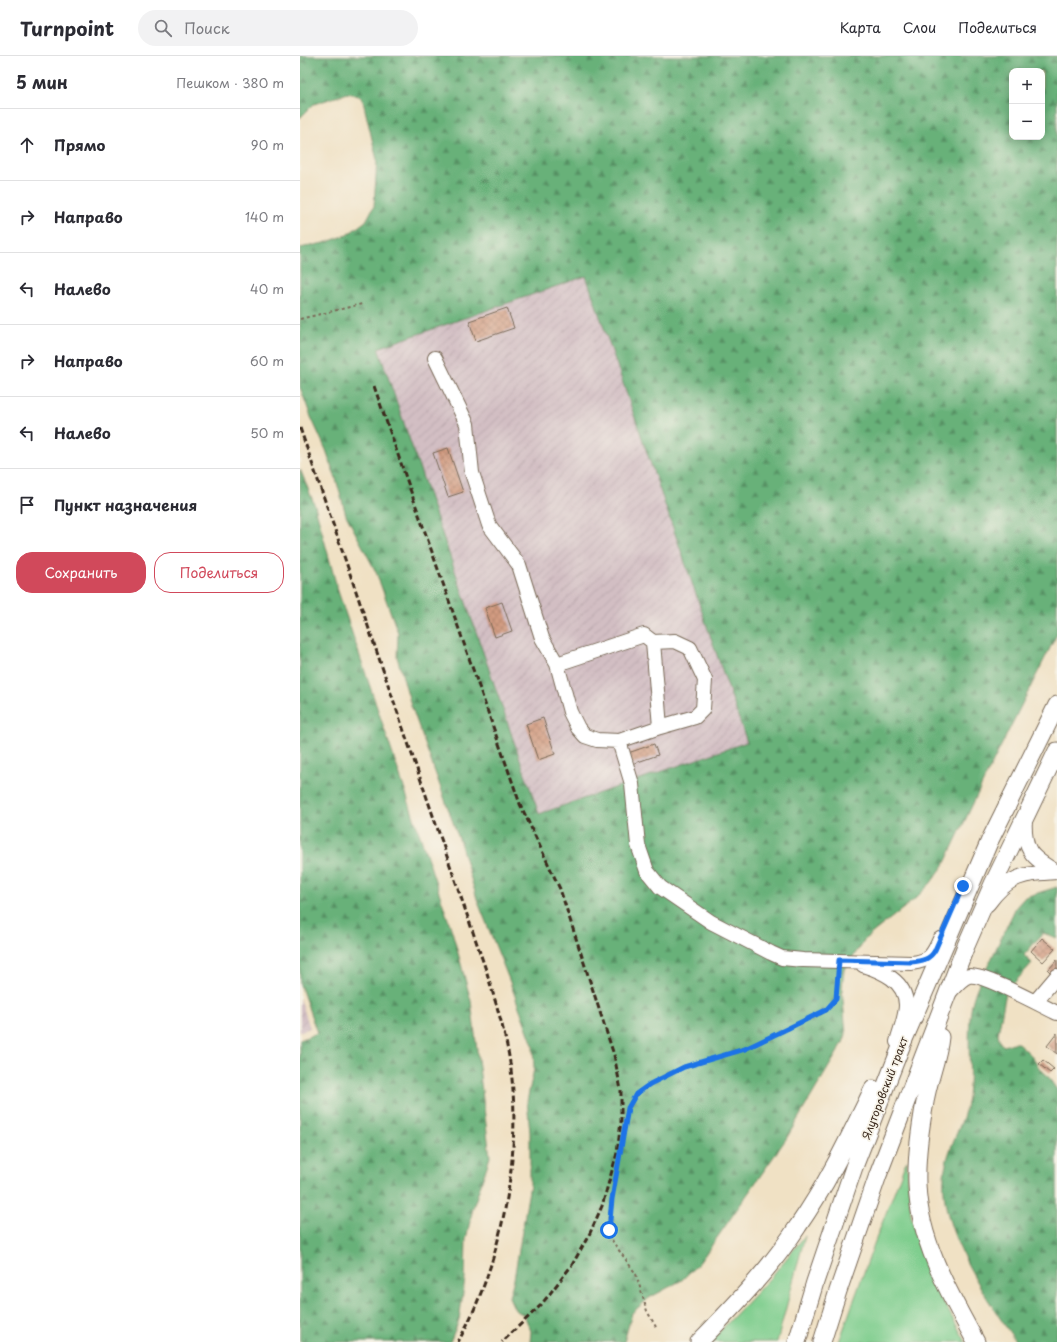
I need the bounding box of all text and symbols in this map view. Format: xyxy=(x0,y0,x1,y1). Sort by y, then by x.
search box xyxy=(138,10,418,46)
text: Turnpoint xyxy=(20,14,114,42)
text: Поиск xyxy=(184,16,230,39)
icon: search xyxy=(152,17,174,39)
text: Карта xyxy=(840,17,881,38)
text: Слои xyxy=(903,17,936,38)
text: Поделиться xyxy=(958,17,1037,38)
map controls xyxy=(1009,68,1045,140)
button: + xyxy=(1009,68,1045,104)
text: 5 мин xyxy=(16,69,68,95)
text: Пешком · 380 m xyxy=(176,73,284,92)
button: − xyxy=(1009,104,1045,140)
text: Прямо xyxy=(54,133,105,156)
icon: ahead xyxy=(16,134,38,156)
text: 90 m xyxy=(251,135,284,154)
text: Направо xyxy=(54,205,123,228)
icon: right xyxy=(16,206,38,228)
text: 140 m xyxy=(245,207,284,226)
text: Налево xyxy=(54,277,111,300)
icon: left xyxy=(16,278,38,300)
text: 40 m xyxy=(250,279,284,298)
text: Направо xyxy=(54,349,123,372)
icon: right xyxy=(16,350,38,372)
text: 60 m xyxy=(250,351,284,370)
text: Налево xyxy=(54,421,111,444)
icon: left xyxy=(16,422,38,444)
text: 50 m xyxy=(250,423,284,442)
text: Пункт назначения xyxy=(54,493,197,516)
icon: arrive xyxy=(16,494,38,516)
button: Сохранить xyxy=(16,552,146,593)
button: Поделиться xyxy=(154,552,284,593)
route end xyxy=(954,877,972,895)
street label: Ялуторовский тракт xyxy=(857,1033,912,1142)
route start xyxy=(600,1221,618,1239)

